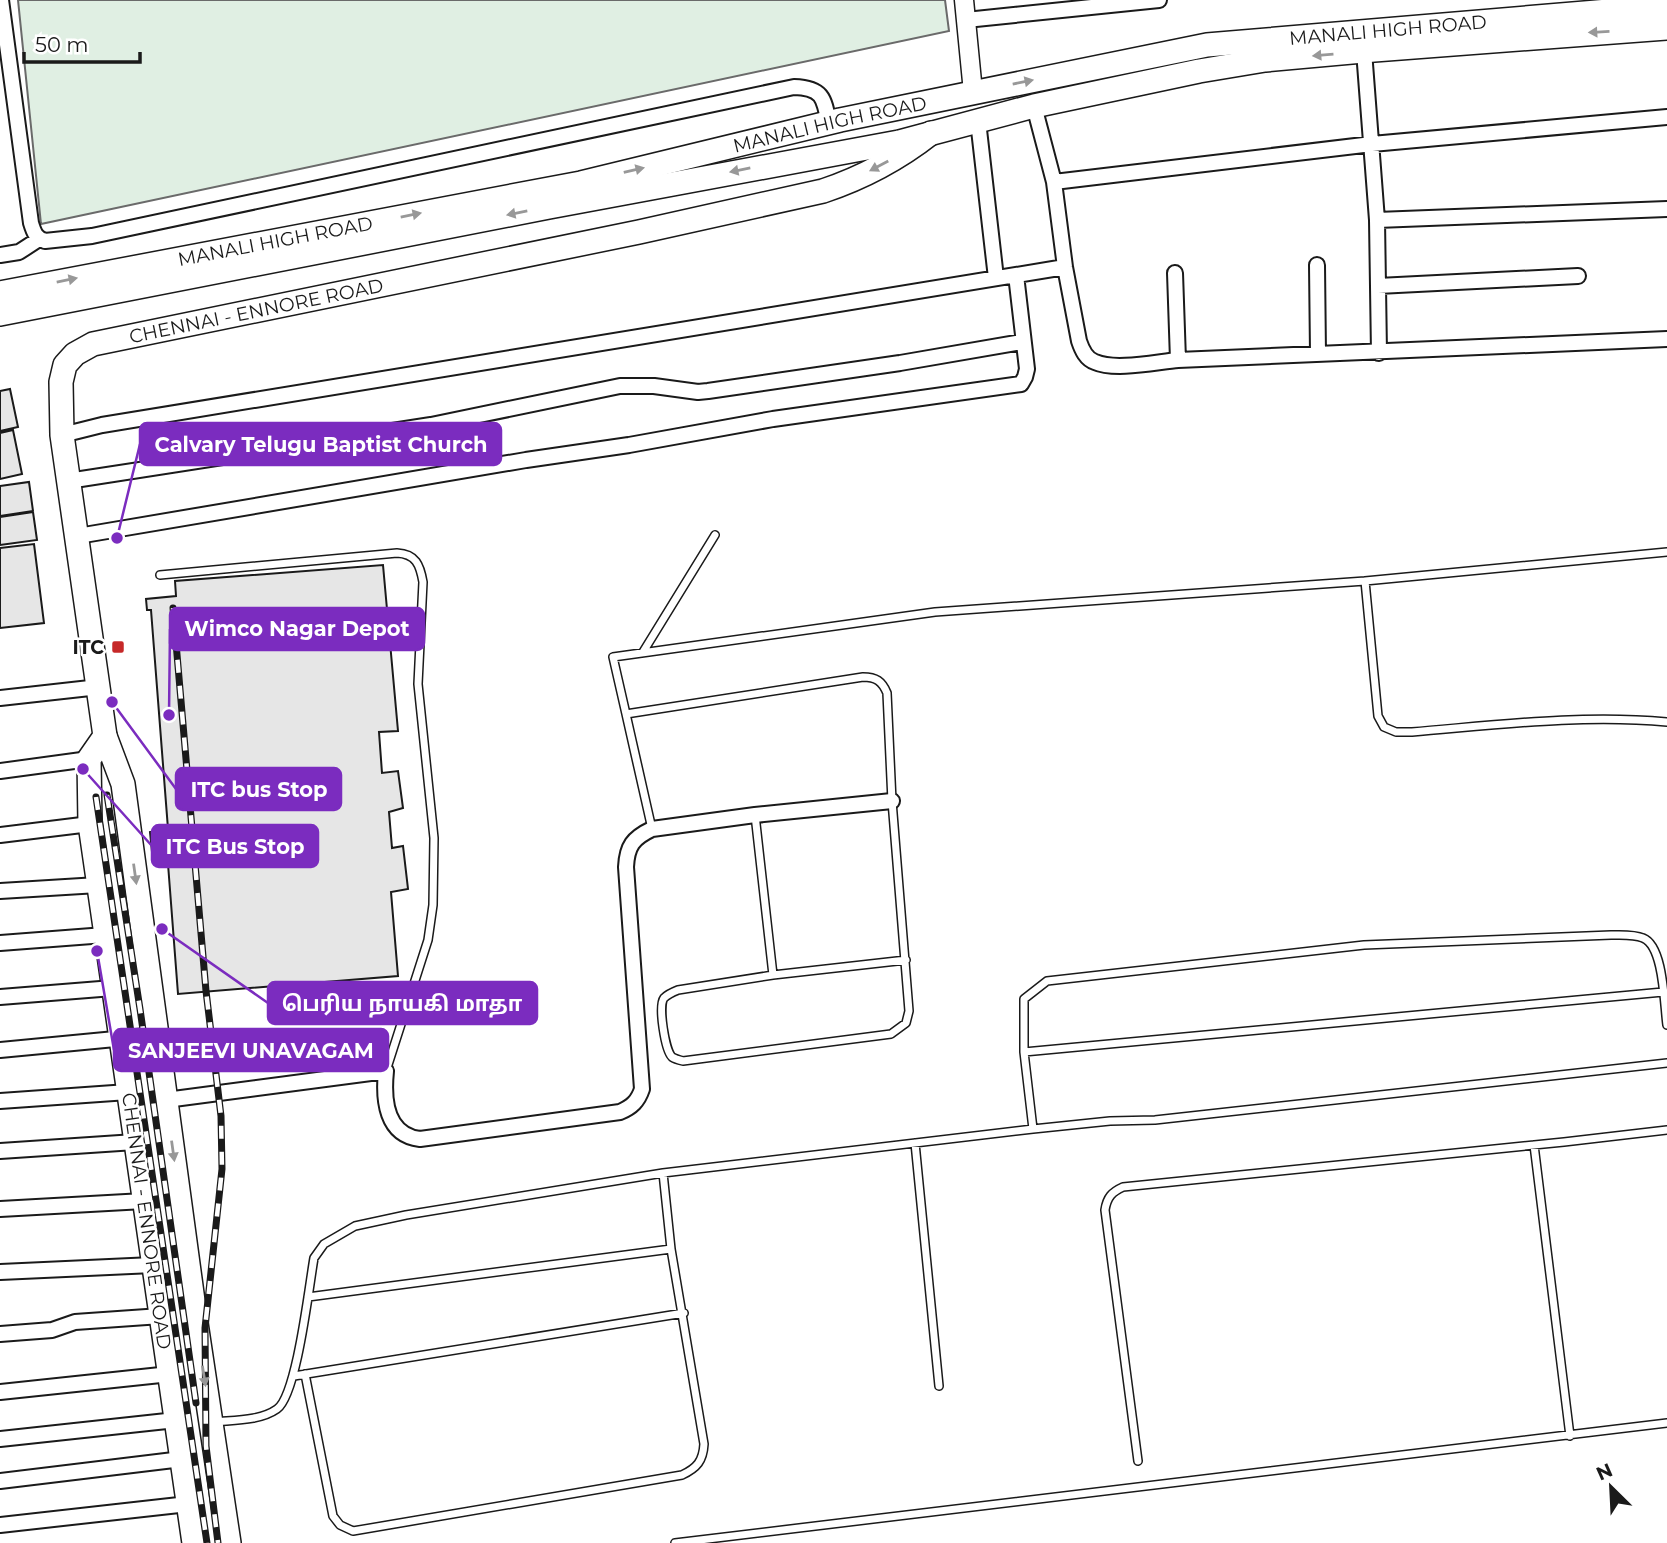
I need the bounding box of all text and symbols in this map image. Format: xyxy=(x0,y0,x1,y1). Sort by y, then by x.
street label: MANALI HIGH ROAD xyxy=(1288,10,1488,50)
scale bar xyxy=(24,21,140,65)
one-way arrow xyxy=(1588,26,1610,37)
text: 50 m xyxy=(35,32,89,57)
one-way arrow xyxy=(1312,50,1334,61)
one-way arrow xyxy=(1012,77,1034,88)
street label: MANALI HIGH ROAD xyxy=(731,92,929,158)
one-way arrow xyxy=(869,161,889,172)
one-way arrow xyxy=(623,164,645,175)
one-way arrow xyxy=(729,165,751,176)
one-way arrow xyxy=(506,207,528,218)
one-way arrow xyxy=(400,209,422,220)
street label: MANALI HIGH ROAD xyxy=(176,212,375,271)
street label: CHENNAI - ENNORE ROAD xyxy=(127,274,385,348)
one-way arrow xyxy=(56,275,78,286)
callout: Calvary Telugu Baptist Church xyxy=(140,423,501,465)
text: Calvary Telugu Baptist Church xyxy=(155,432,487,457)
callout: Wimco Nagar Depot xyxy=(170,608,424,650)
text: Wimco Nagar Depot xyxy=(184,616,410,641)
place label: ITC xyxy=(72,636,104,659)
marker: ITC xyxy=(110,639,126,655)
callout: ITC bus Stop xyxy=(176,768,341,810)
text: ITC bus Stop xyxy=(190,777,328,802)
callout: ITC Bus Stop xyxy=(152,825,318,867)
text: ITC Bus Stop xyxy=(166,834,304,859)
one-way arrow xyxy=(130,863,141,885)
callout: பெரிய நாயகி மாதா xyxy=(268,982,537,1024)
text: பெரிய நாயகி மாதா xyxy=(282,991,523,1018)
callout: SANJEEVI UNAVAGAM xyxy=(114,1029,388,1071)
text: SANJEEVI UNAVAGAM xyxy=(128,1038,374,1063)
street label: CHENNAI - ENNORE ROAD xyxy=(117,1091,176,1351)
one-way arrow xyxy=(167,1140,178,1162)
one-way arrow xyxy=(199,1365,210,1387)
north arrow xyxy=(1576,1452,1646,1522)
text: N xyxy=(1593,1458,1616,1486)

